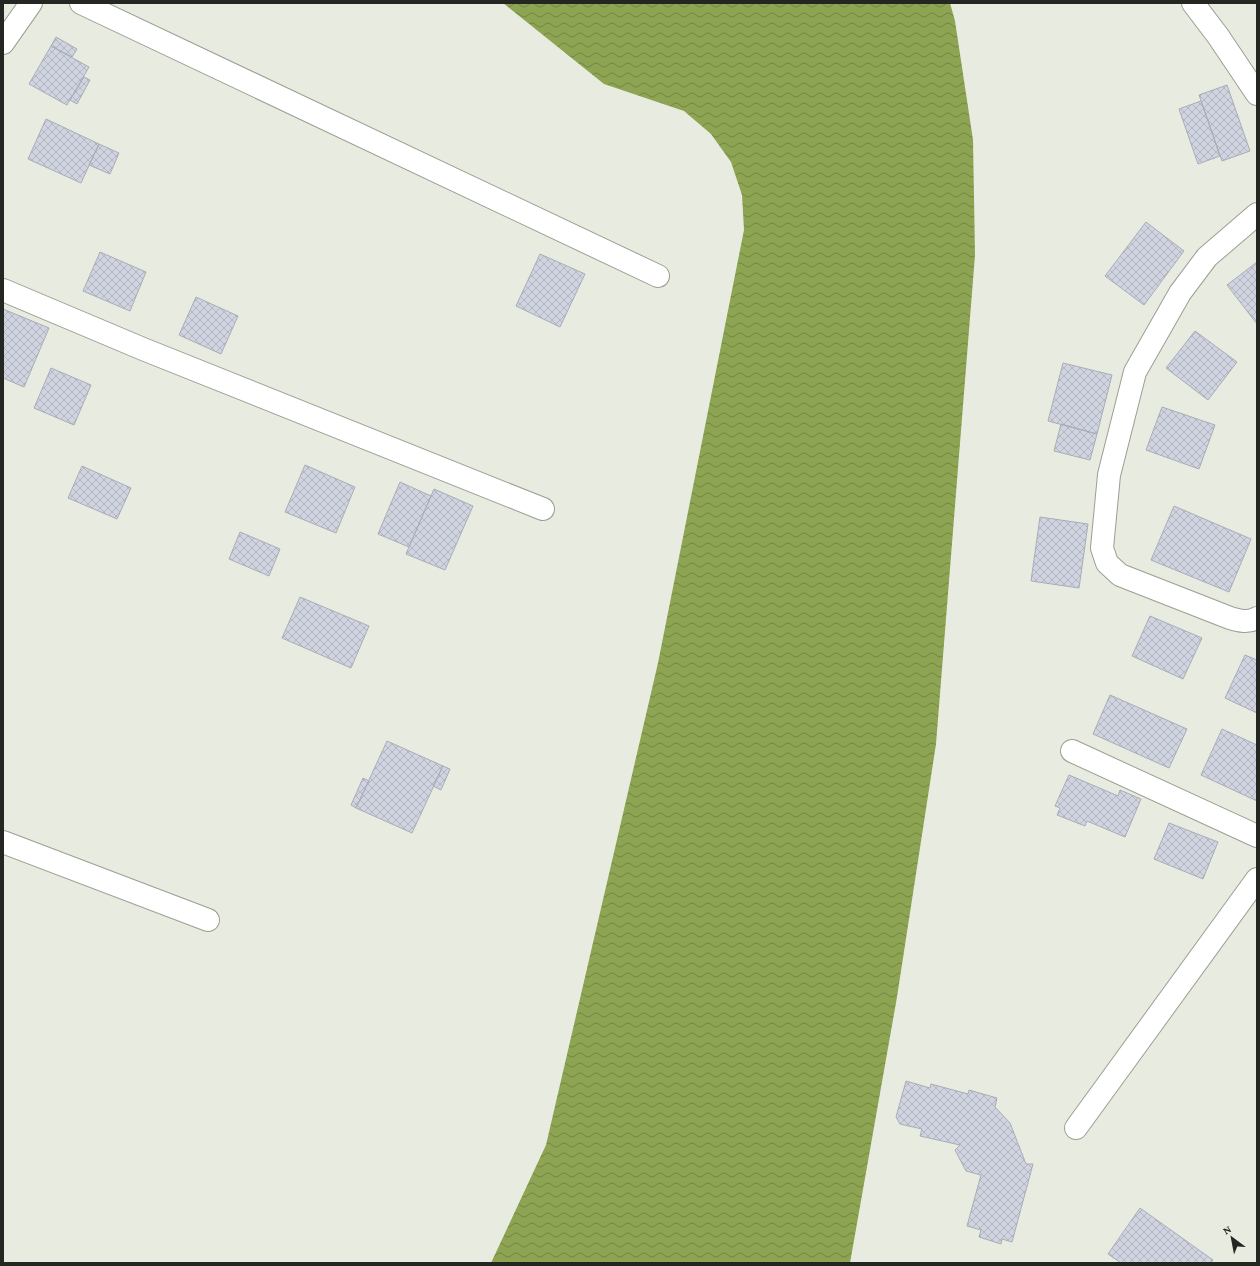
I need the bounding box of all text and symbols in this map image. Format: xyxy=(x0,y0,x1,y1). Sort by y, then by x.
north arrow xyxy=(1212,1218,1252,1258)
text: N xyxy=(1220,1222,1233,1237)

